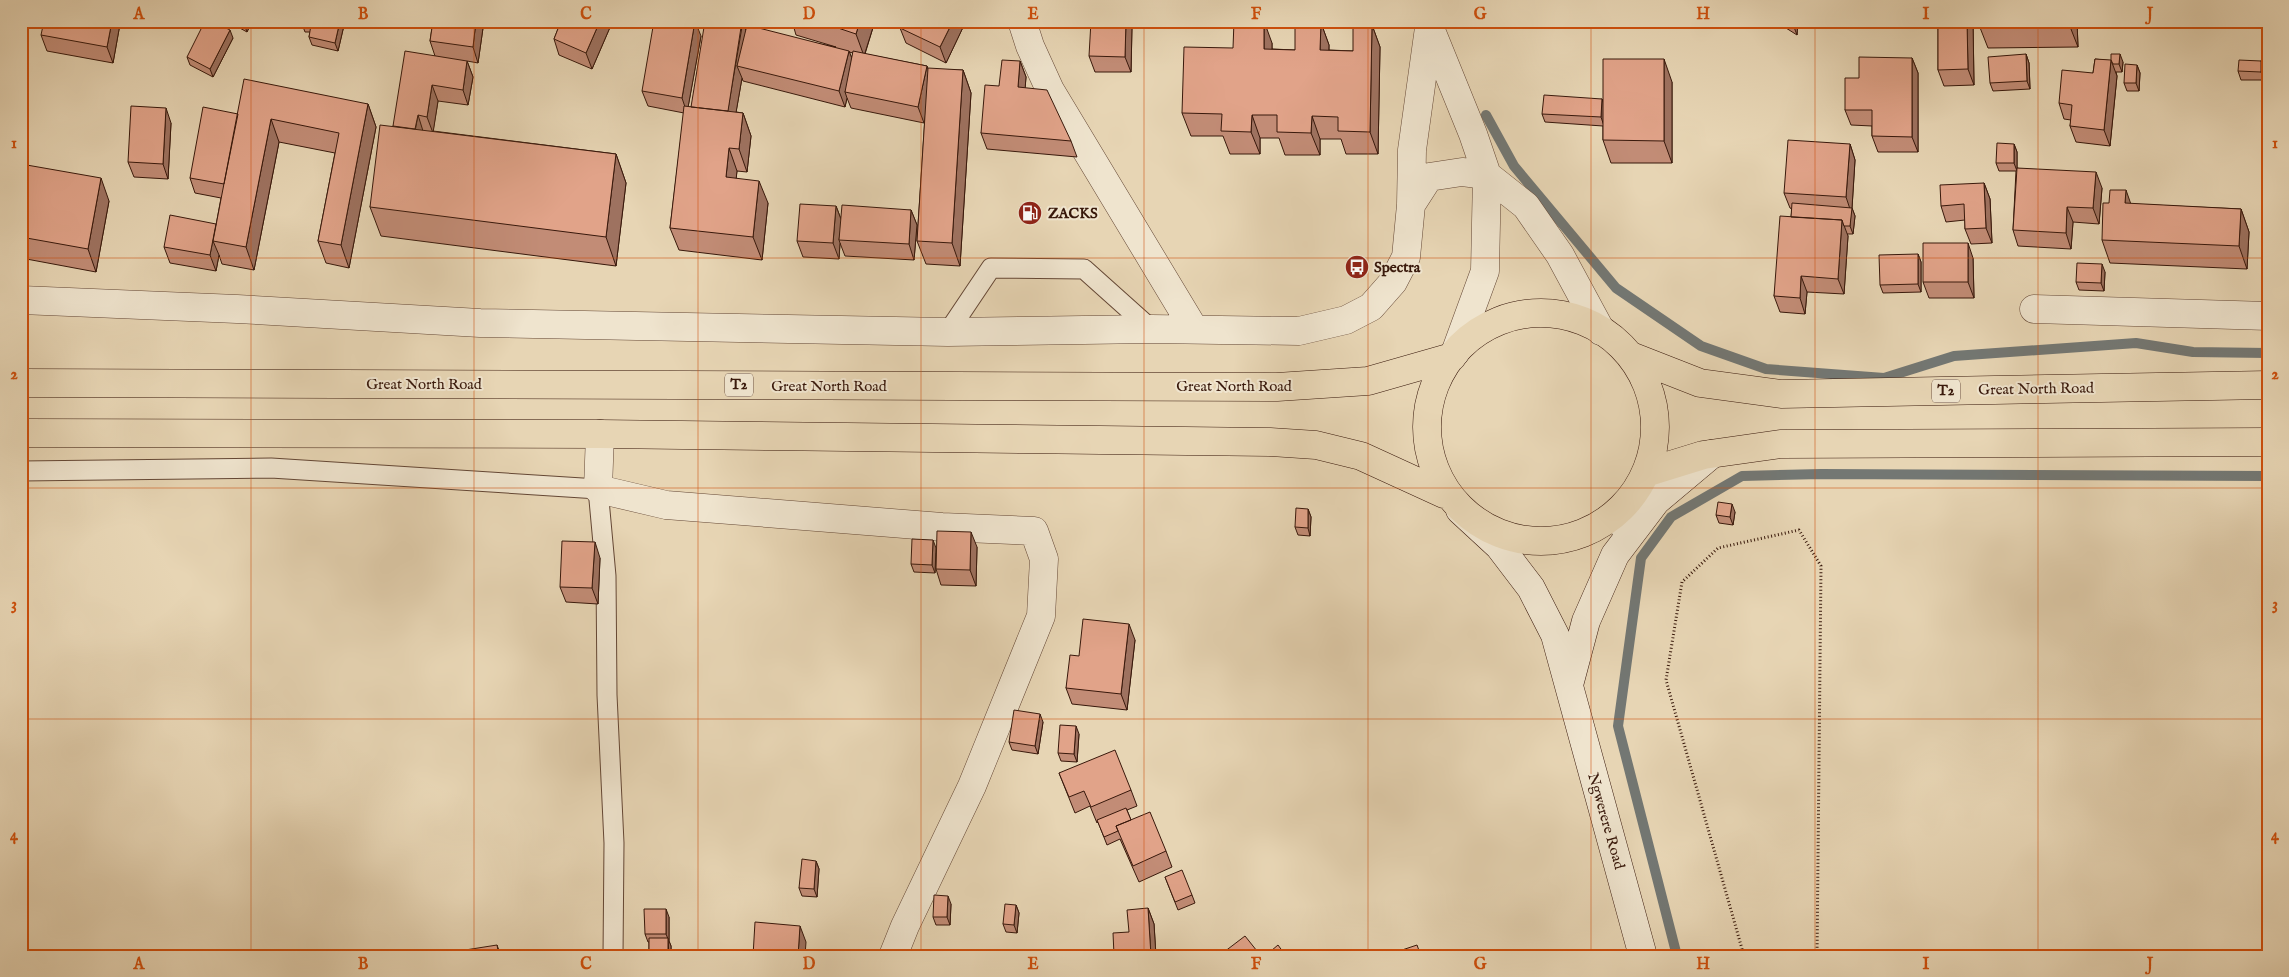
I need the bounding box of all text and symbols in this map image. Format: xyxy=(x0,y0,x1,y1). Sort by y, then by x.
text: A xyxy=(133,5,146,25)
text: B xyxy=(358,5,369,25)
text: C xyxy=(580,5,592,25)
text: D xyxy=(803,5,816,25)
text: E xyxy=(1027,5,1039,25)
text: F xyxy=(1251,5,1262,25)
text: G xyxy=(1474,5,1487,25)
text: H xyxy=(1696,5,1710,25)
text: I xyxy=(1923,5,1930,25)
text: J xyxy=(2145,5,2154,25)
text: 1 xyxy=(11,134,17,154)
text: 1 xyxy=(2272,134,2278,154)
fuel station icon: ZACKS xyxy=(1017,200,1043,226)
place label: ZACKS xyxy=(1048,204,1098,223)
bus stop icon: Spectra xyxy=(1344,254,1370,280)
place label: Spectra xyxy=(1374,258,1421,277)
text: 2 xyxy=(10,365,18,385)
text: 2 xyxy=(2271,365,2279,385)
road number: T2 xyxy=(725,374,753,396)
street label: Great North Road xyxy=(366,375,483,394)
street label: Great North Road xyxy=(771,377,888,396)
street label: Great North Road xyxy=(1176,377,1293,396)
street label: Great North Road xyxy=(1978,378,2095,400)
road number: T2 xyxy=(1932,380,1960,402)
text: 3 xyxy=(11,595,17,615)
text: 3 xyxy=(2272,595,2278,615)
street label: Ngwerere Road xyxy=(1583,771,1629,872)
text: 4 xyxy=(10,826,19,846)
text: 4 xyxy=(2271,826,2280,846)
text: A xyxy=(133,955,146,975)
text: B xyxy=(358,955,369,975)
text: C xyxy=(580,955,592,975)
text: D xyxy=(803,955,816,975)
text: E xyxy=(1027,955,1039,975)
text: F xyxy=(1251,955,1262,975)
text: G xyxy=(1474,955,1487,975)
text: H xyxy=(1696,955,1710,975)
text: I xyxy=(1923,955,1930,975)
text: J xyxy=(2145,955,2154,975)

